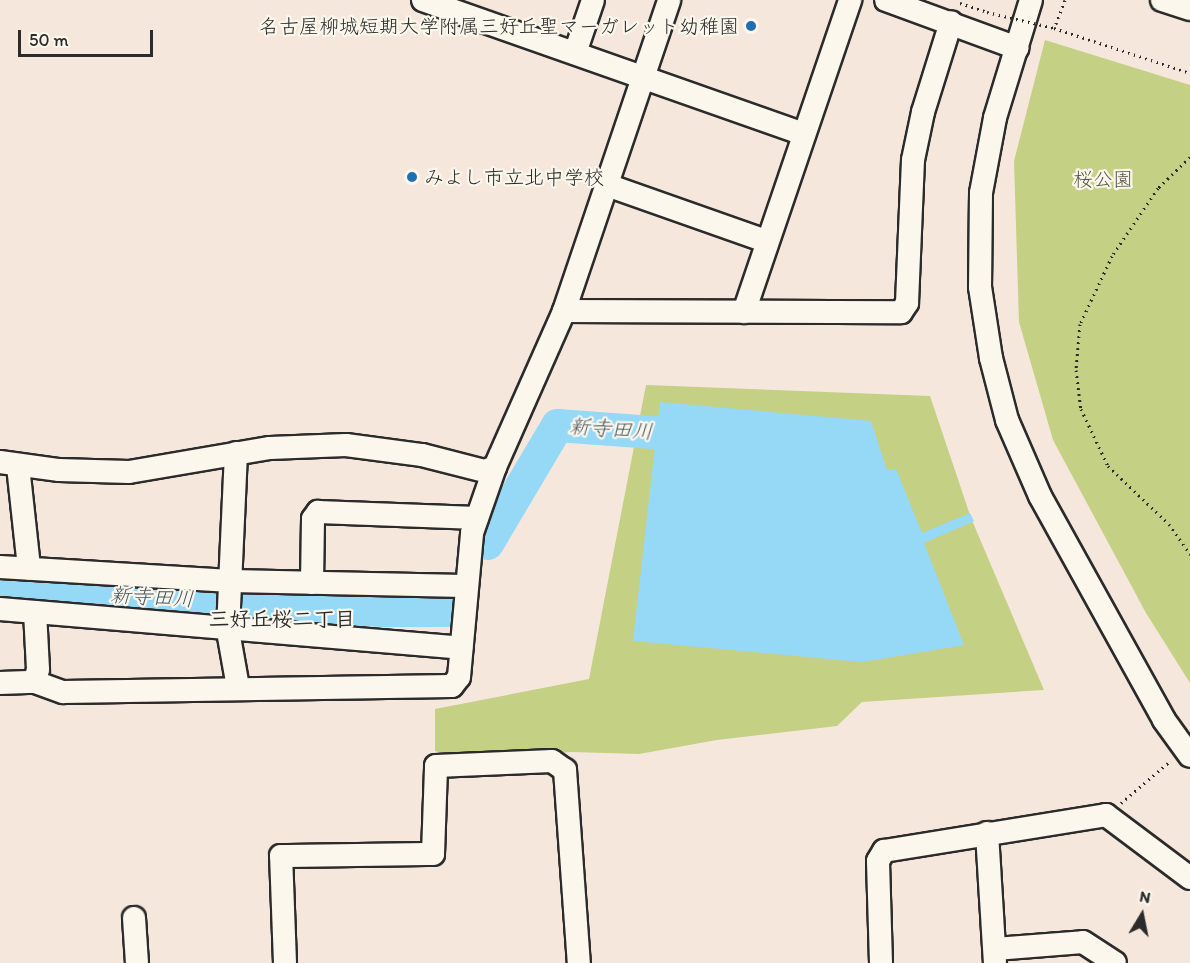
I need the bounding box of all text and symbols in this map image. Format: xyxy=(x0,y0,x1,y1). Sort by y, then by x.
place label: 名古屋柳城短期大学附属三好丘聖マーガレット幼稚園 xyxy=(259,14,739,38)
scale bar xyxy=(21,18,156,56)
marker: 名古屋柳城短期大学附属三好丘聖マーガレット幼稚園 xyxy=(744,19,758,33)
text: 50 m xyxy=(29,29,69,51)
place label: みよし市立北中学校 xyxy=(424,165,604,189)
park label: 桜公園 xyxy=(1073,167,1133,191)
marker: みよし市立北中学校 xyxy=(405,170,419,184)
water label: 新寺田川 xyxy=(568,414,654,444)
water label: 新寺田川 xyxy=(109,582,195,612)
district label: 三好丘桜二丁目 xyxy=(209,606,355,632)
north arrow xyxy=(1112,885,1172,945)
text: N xyxy=(1138,886,1152,907)

